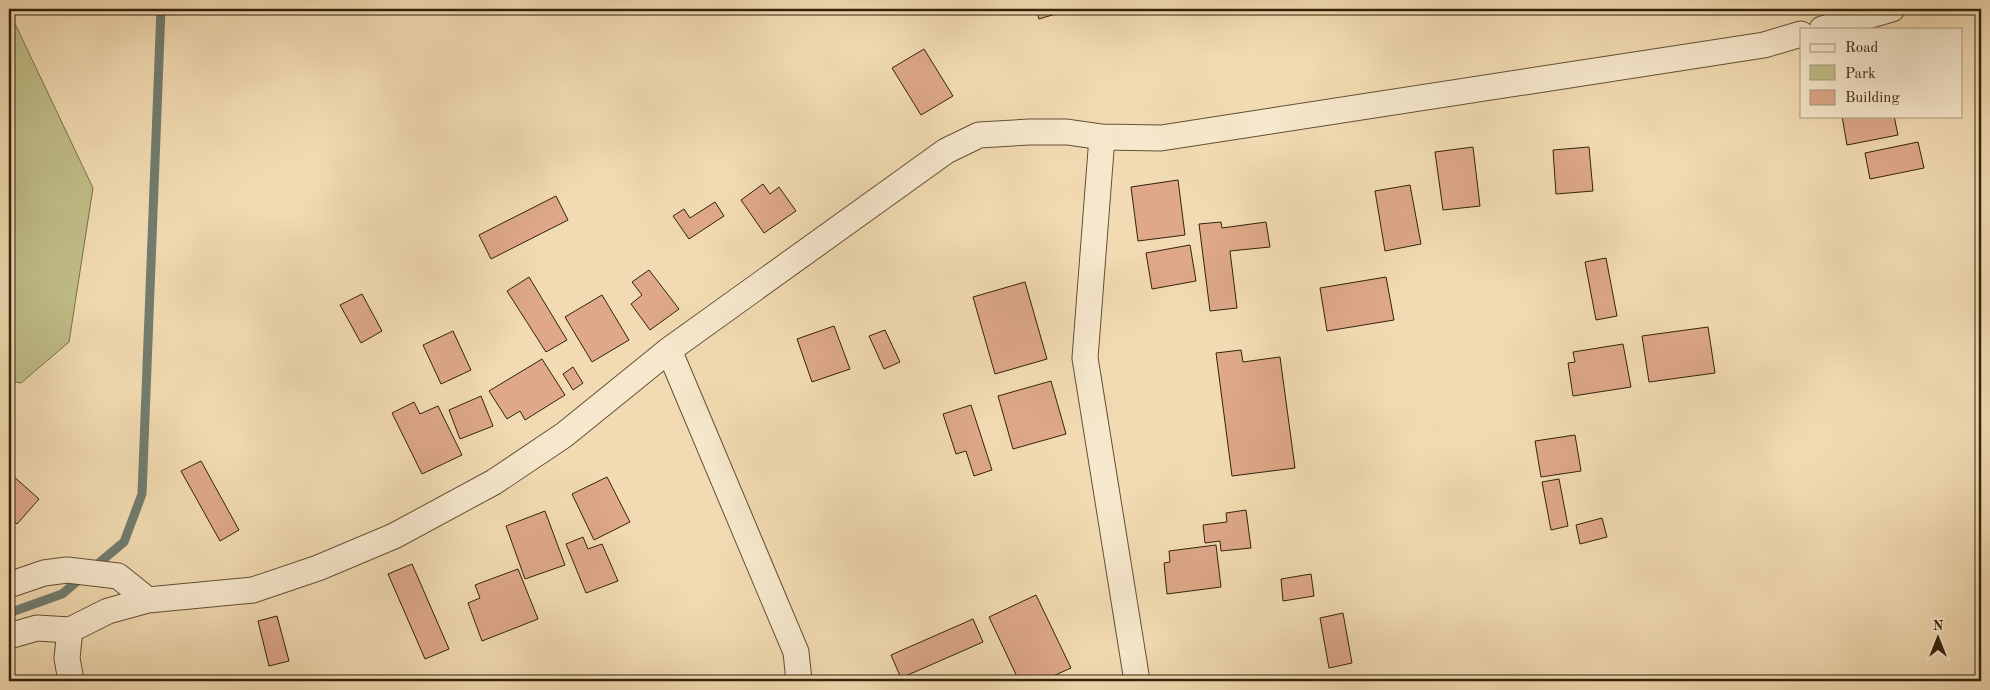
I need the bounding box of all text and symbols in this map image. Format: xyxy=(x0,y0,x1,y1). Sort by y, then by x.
legend xyxy=(1800,28,1962,118)
text: Road xyxy=(1845,41,1879,56)
text: Park xyxy=(1845,67,1876,82)
text: Building xyxy=(1845,91,1900,106)
north arrow xyxy=(1912,612,1962,662)
text: N xyxy=(1933,619,1944,633)

